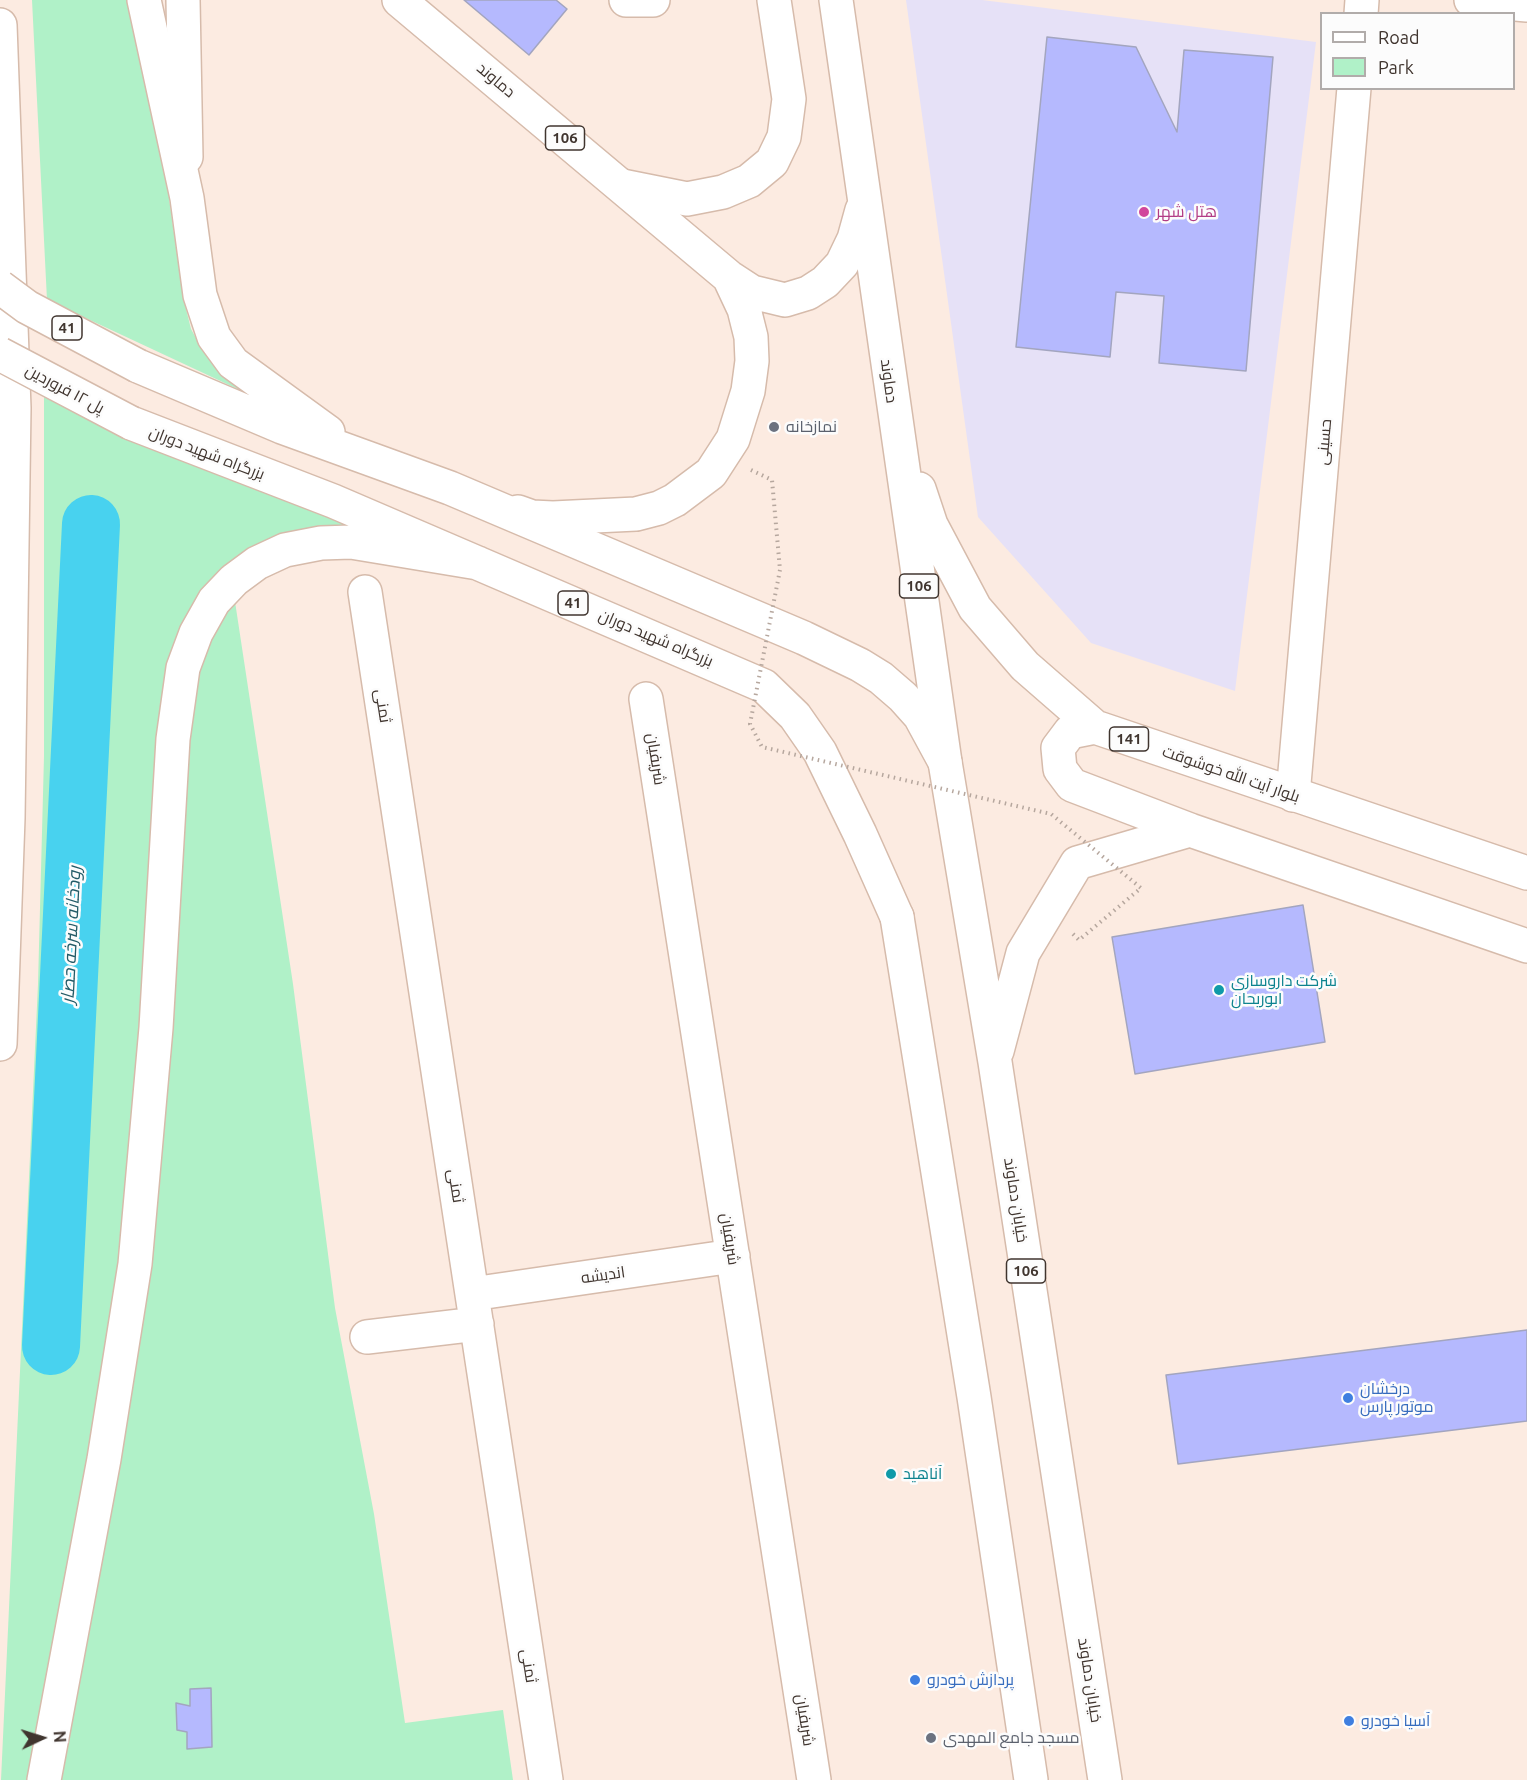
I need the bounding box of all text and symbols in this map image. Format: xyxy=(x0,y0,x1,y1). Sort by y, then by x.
legend xyxy=(1320,12,1515,90)
text: Road xyxy=(1378,27,1420,47)
text: Park xyxy=(1378,57,1414,77)
street label: دماوند xyxy=(473,58,519,102)
road number: 106 xyxy=(546,126,584,150)
place label: هتل شهر xyxy=(1156,202,1217,222)
marker: هتل شهر xyxy=(1137,205,1151,219)
road number: 41 xyxy=(52,316,82,340)
street label: دماوند xyxy=(876,358,902,404)
street label: پل ۱۲ فروردین xyxy=(22,360,108,418)
place label: نمازخانه xyxy=(786,417,837,437)
street label: حسینی xyxy=(1312,418,1336,466)
marker: نمازخانه xyxy=(767,420,781,434)
street label: بزرگراه شهید دوران xyxy=(146,422,268,484)
road number: 106 xyxy=(900,574,938,598)
road number: 41 xyxy=(558,591,588,615)
street label: بزرگراه شهید دوران xyxy=(596,605,716,671)
street label: ثمنی xyxy=(371,688,395,724)
road number: 141 xyxy=(1110,727,1148,751)
street label: شریفیان xyxy=(642,732,670,786)
street label: بلوار آیت الله خوشوقت xyxy=(1160,741,1302,807)
water label: رودخانه سرخه حصار xyxy=(57,866,85,1004)
place label: شرکت داروسازی ابوریحان xyxy=(1231,971,1337,1009)
marker: شرکت داروسازی ابوریحان xyxy=(1212,983,1226,997)
street label: خیابان دماوند xyxy=(1000,1156,1032,1244)
street label: ثمنی xyxy=(444,1168,468,1204)
street label: شریفیان xyxy=(716,1212,744,1266)
road number: 106 xyxy=(1006,1259,1046,1283)
street label: اندیشه xyxy=(580,1262,626,1288)
place label: درخشان موتور پارس xyxy=(1360,1379,1433,1417)
marker: درخشان موتور پارس xyxy=(1341,1391,1355,1405)
place label: آناهید xyxy=(903,1464,942,1484)
marker: آناهید xyxy=(884,1467,898,1481)
street label: خیابان دماوند xyxy=(1074,1636,1106,1724)
street label: ثمنی xyxy=(517,1648,541,1684)
place label: پردازش خودرو xyxy=(927,1670,1014,1690)
marker: پردازش خودرو xyxy=(908,1673,922,1687)
street label: شریفیان xyxy=(791,1693,819,1747)
north arrow xyxy=(12,1708,72,1768)
place label: آسیا خودرو xyxy=(1361,1711,1430,1731)
marker: آسیا خودرو xyxy=(1342,1714,1356,1728)
place label: مسجد جامع المهدی xyxy=(943,1728,1079,1748)
text: N xyxy=(51,1730,69,1743)
marker: مسجد جامع المهدی xyxy=(924,1731,938,1745)

